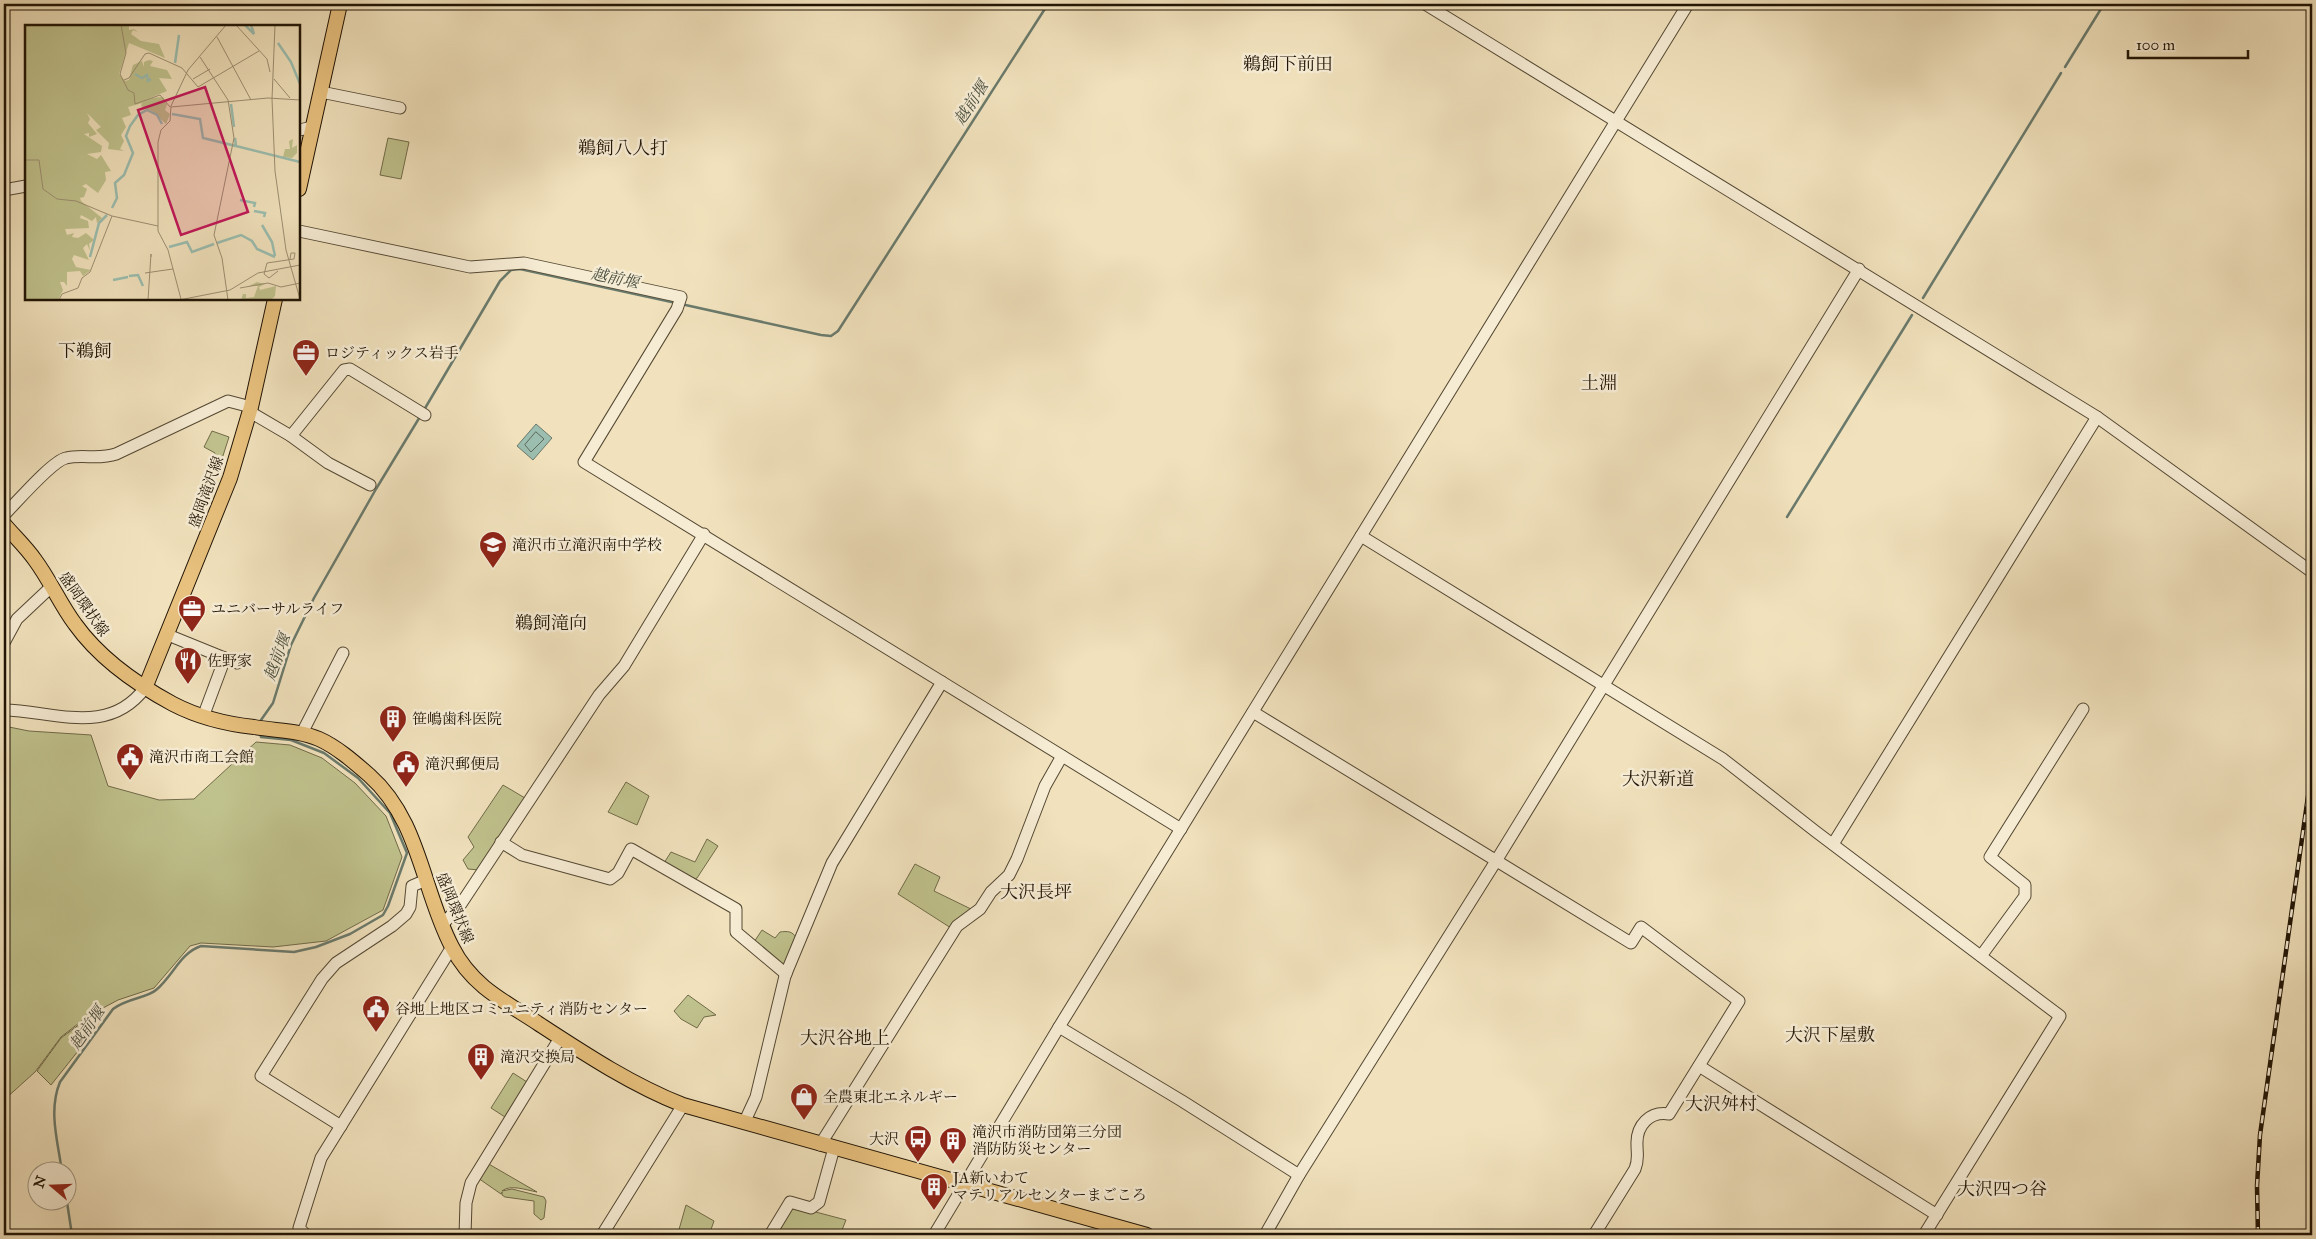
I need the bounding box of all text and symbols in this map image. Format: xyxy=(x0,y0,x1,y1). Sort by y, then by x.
inset map xyxy=(25,25,300,300)
scale bar xyxy=(2128,28,2248,60)
text: 100 m xyxy=(2136,36,2176,54)
district label: 鵜飼下前田 xyxy=(1243,53,1333,75)
water label: 越前堰 xyxy=(950,75,994,128)
district label: 鵜飼八人打 xyxy=(578,137,668,159)
water label: 越前堰 xyxy=(590,264,643,293)
office icon: ロジティックス岩手 xyxy=(291,338,321,377)
district label: 下鵜飼 xyxy=(58,340,112,362)
place label: ロジティックス岩手 xyxy=(325,344,459,362)
district label: 土淵 xyxy=(1581,372,1617,394)
street label: 盛岡滝沢線 xyxy=(185,454,227,530)
school or university icon: 滝沢市立滝沢南中学校 xyxy=(478,530,508,569)
place label: 滝沢市立滝沢南中学校 xyxy=(512,536,662,554)
street label: 盛岡環状線 xyxy=(55,568,113,640)
office icon: ユニバーサルライフ xyxy=(177,594,207,633)
place label: ユニバーサルライフ xyxy=(211,600,344,618)
district label: 鵜飼滝向 xyxy=(515,612,587,634)
water label: 越前堰 xyxy=(260,628,295,683)
restaurant icon: 佐野家 xyxy=(173,646,203,685)
place label: 佐野家 xyxy=(207,652,252,670)
building icon: 笹嶋歯科医院 xyxy=(378,704,408,743)
place label: 笹嶋歯科医院 xyxy=(412,710,502,728)
public building icon: 滝沢市商工会館 xyxy=(115,742,145,781)
place label: 滝沢市商工会館 xyxy=(149,748,254,766)
public building icon: 滝沢郵便局 xyxy=(391,749,421,788)
place label: 滝沢郵便局 xyxy=(425,755,500,773)
district label: 大沢新道 xyxy=(1622,768,1694,790)
street label: 盛岡環状線 xyxy=(433,870,477,946)
district label: 大沢長坪 xyxy=(1000,881,1072,903)
public building icon: 谷地上地区コミュニティ消防センター xyxy=(361,994,391,1033)
water label: 越前堰 xyxy=(65,1000,110,1053)
place label: 谷地上地区コミュニティ消防センター xyxy=(395,1000,648,1018)
district label: 大沢下屋敷 xyxy=(1785,1024,1875,1046)
district label: 大沢谷地上 xyxy=(800,1027,890,1049)
building icon: 滝沢交換局 xyxy=(466,1042,496,1081)
place label: 滝沢交換局 xyxy=(500,1048,575,1066)
shop icon: 全農東北エネルギー xyxy=(789,1082,819,1121)
place label: 全農東北エネルギー xyxy=(823,1088,958,1106)
district label: 大沢舛村 xyxy=(1685,1093,1757,1115)
place label: 滝沢市消防団第三分団 消防防災センター xyxy=(972,1123,1122,1158)
bus stop icon: 大沢 xyxy=(903,1124,933,1163)
building icon: 滝沢市消防団第三分団 消防防災センター xyxy=(938,1126,968,1165)
place label: 大沢 xyxy=(869,1130,899,1148)
north arrow xyxy=(28,1162,78,1212)
place label: JA新いわて マテリアルセンターまごころ xyxy=(951,1169,1147,1204)
building icon: JA新いわて マテリアルセンターまごころ xyxy=(919,1172,949,1211)
text: N xyxy=(30,1173,50,1190)
district label: 大沢四つ谷 xyxy=(1957,1178,2047,1200)

